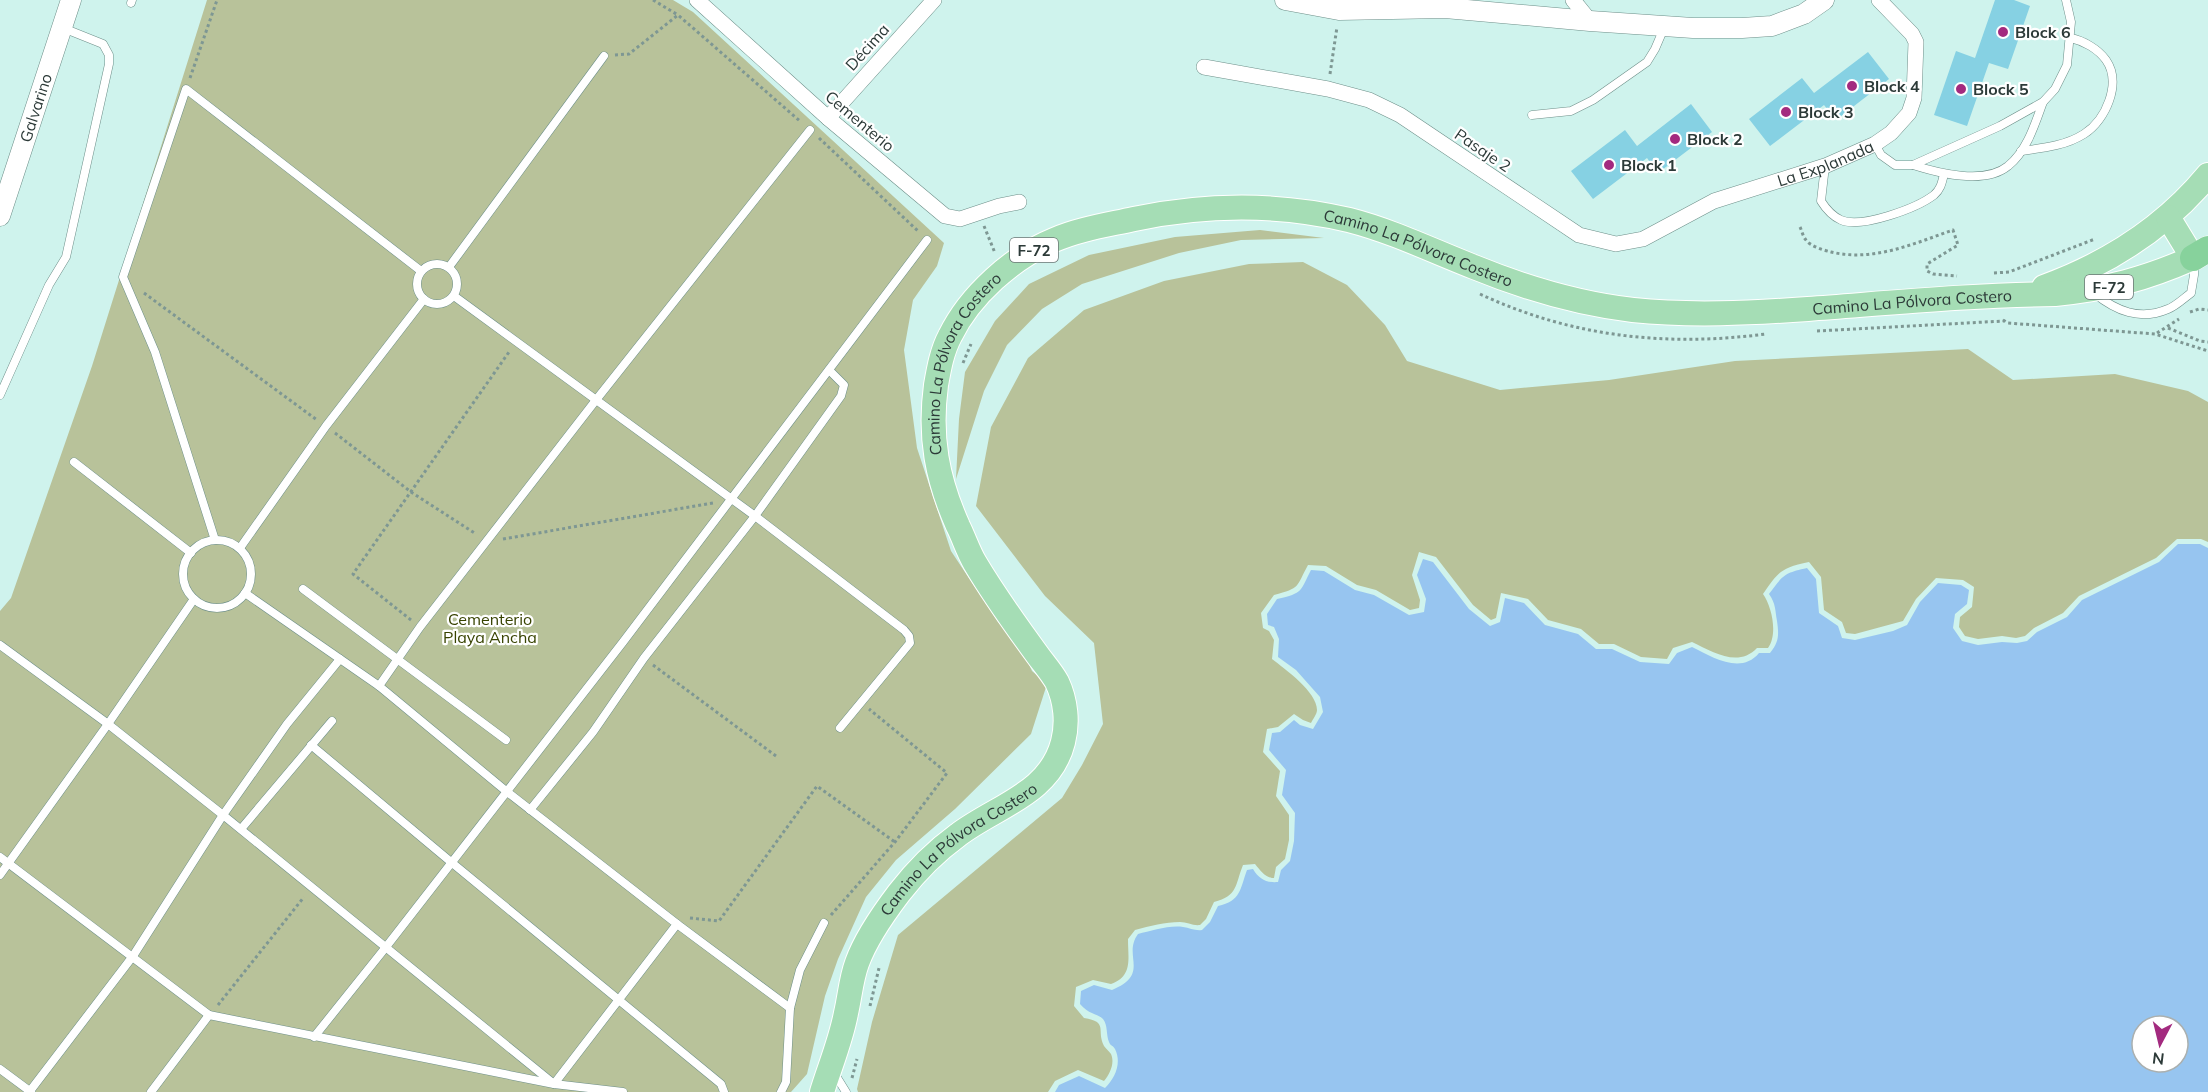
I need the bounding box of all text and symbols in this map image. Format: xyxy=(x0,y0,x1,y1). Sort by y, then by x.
street label: Décima xyxy=(841,19,893,75)
place label: Block 6 xyxy=(2015,22,2071,42)
marker: Block 6 xyxy=(1996,25,2010,39)
street label: Galvarino xyxy=(15,71,56,145)
place label: Block 4 xyxy=(1864,76,1920,96)
marker: Block 4 xyxy=(1845,79,1859,93)
place label: Block 5 xyxy=(1973,79,2029,99)
marker: Block 5 xyxy=(1954,82,1968,96)
street label: Cementerio xyxy=(821,86,899,156)
place label: Block 3 xyxy=(1798,102,1854,122)
marker: Block 3 xyxy=(1779,105,1793,119)
street label: Pasaje 2 xyxy=(1451,124,1515,176)
place label: Block 2 xyxy=(1687,129,1743,149)
marker: Block 2 xyxy=(1668,132,1682,146)
street label: La Explanada xyxy=(1775,136,1877,190)
place label: Block 1 xyxy=(1621,155,1677,175)
marker: Block 1 xyxy=(1602,158,1616,172)
street label: Camino La Pólvora Costero xyxy=(1322,205,1515,291)
road number: F-72 xyxy=(1010,238,1058,262)
street label: Camino La Pólvora Costero xyxy=(923,268,1005,457)
road number: F-72 xyxy=(2085,275,2133,299)
street label: Camino La Pólvora Costero xyxy=(1812,285,2012,319)
park label: Cementerio Playa Ancha xyxy=(443,609,537,647)
street label: Camino La Pólvora Costero xyxy=(876,778,1041,920)
north arrow xyxy=(2130,1014,2190,1074)
text: N xyxy=(2151,1048,2165,1070)

